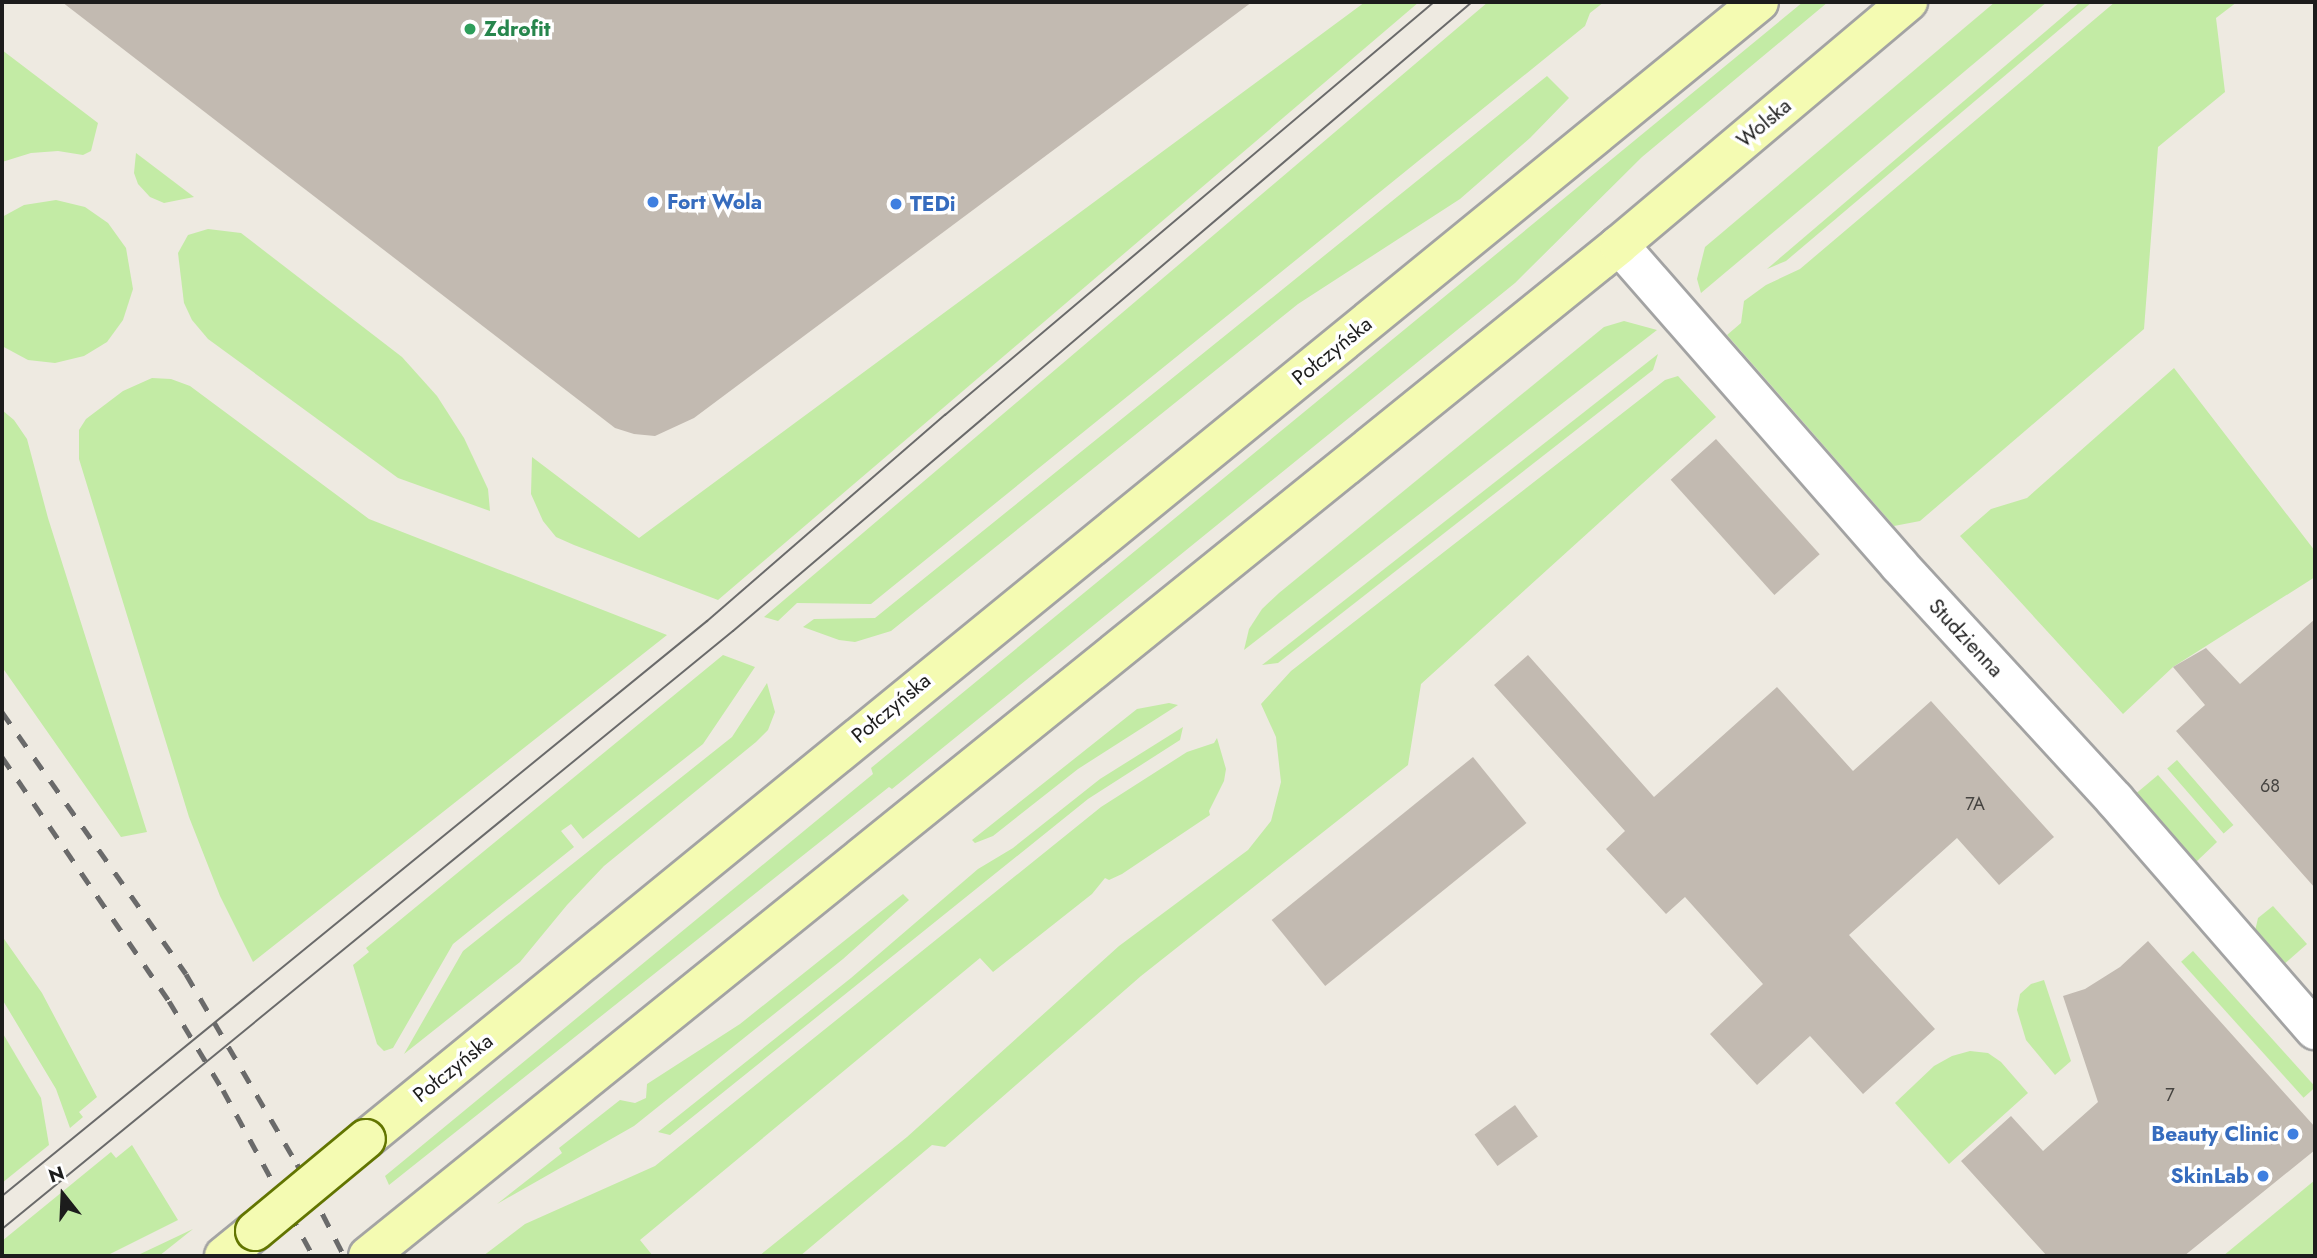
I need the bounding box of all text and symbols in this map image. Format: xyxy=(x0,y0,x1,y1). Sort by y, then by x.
place label: Zdrofit xyxy=(484,16,550,42)
marker: Zdrofit xyxy=(462,21,478,37)
street label: Wolska xyxy=(1732,93,1796,153)
place label: Fort Wola xyxy=(667,189,762,215)
place label: TEDi xyxy=(910,191,956,217)
marker: Fort Wola xyxy=(645,194,661,210)
marker: TEDi xyxy=(888,196,904,212)
street label: Połczyńska xyxy=(1287,311,1377,391)
street label: Studzienna xyxy=(1923,594,2009,682)
street label: Połczyńska xyxy=(846,668,936,748)
house number: 68 xyxy=(2260,775,2280,797)
house number: 7A xyxy=(1965,793,1985,815)
street label: Połczyńska xyxy=(408,1028,498,1108)
house number: 7 xyxy=(2165,1084,2175,1106)
place label: Beauty Clinic xyxy=(2151,1121,2279,1147)
marker: Beauty Clinic xyxy=(2285,1126,2301,1142)
text: N xyxy=(45,1159,68,1190)
north arrow xyxy=(28,1160,98,1230)
place label: SkinLab xyxy=(2171,1163,2249,1189)
marker: SkinLab xyxy=(2255,1168,2271,1184)

